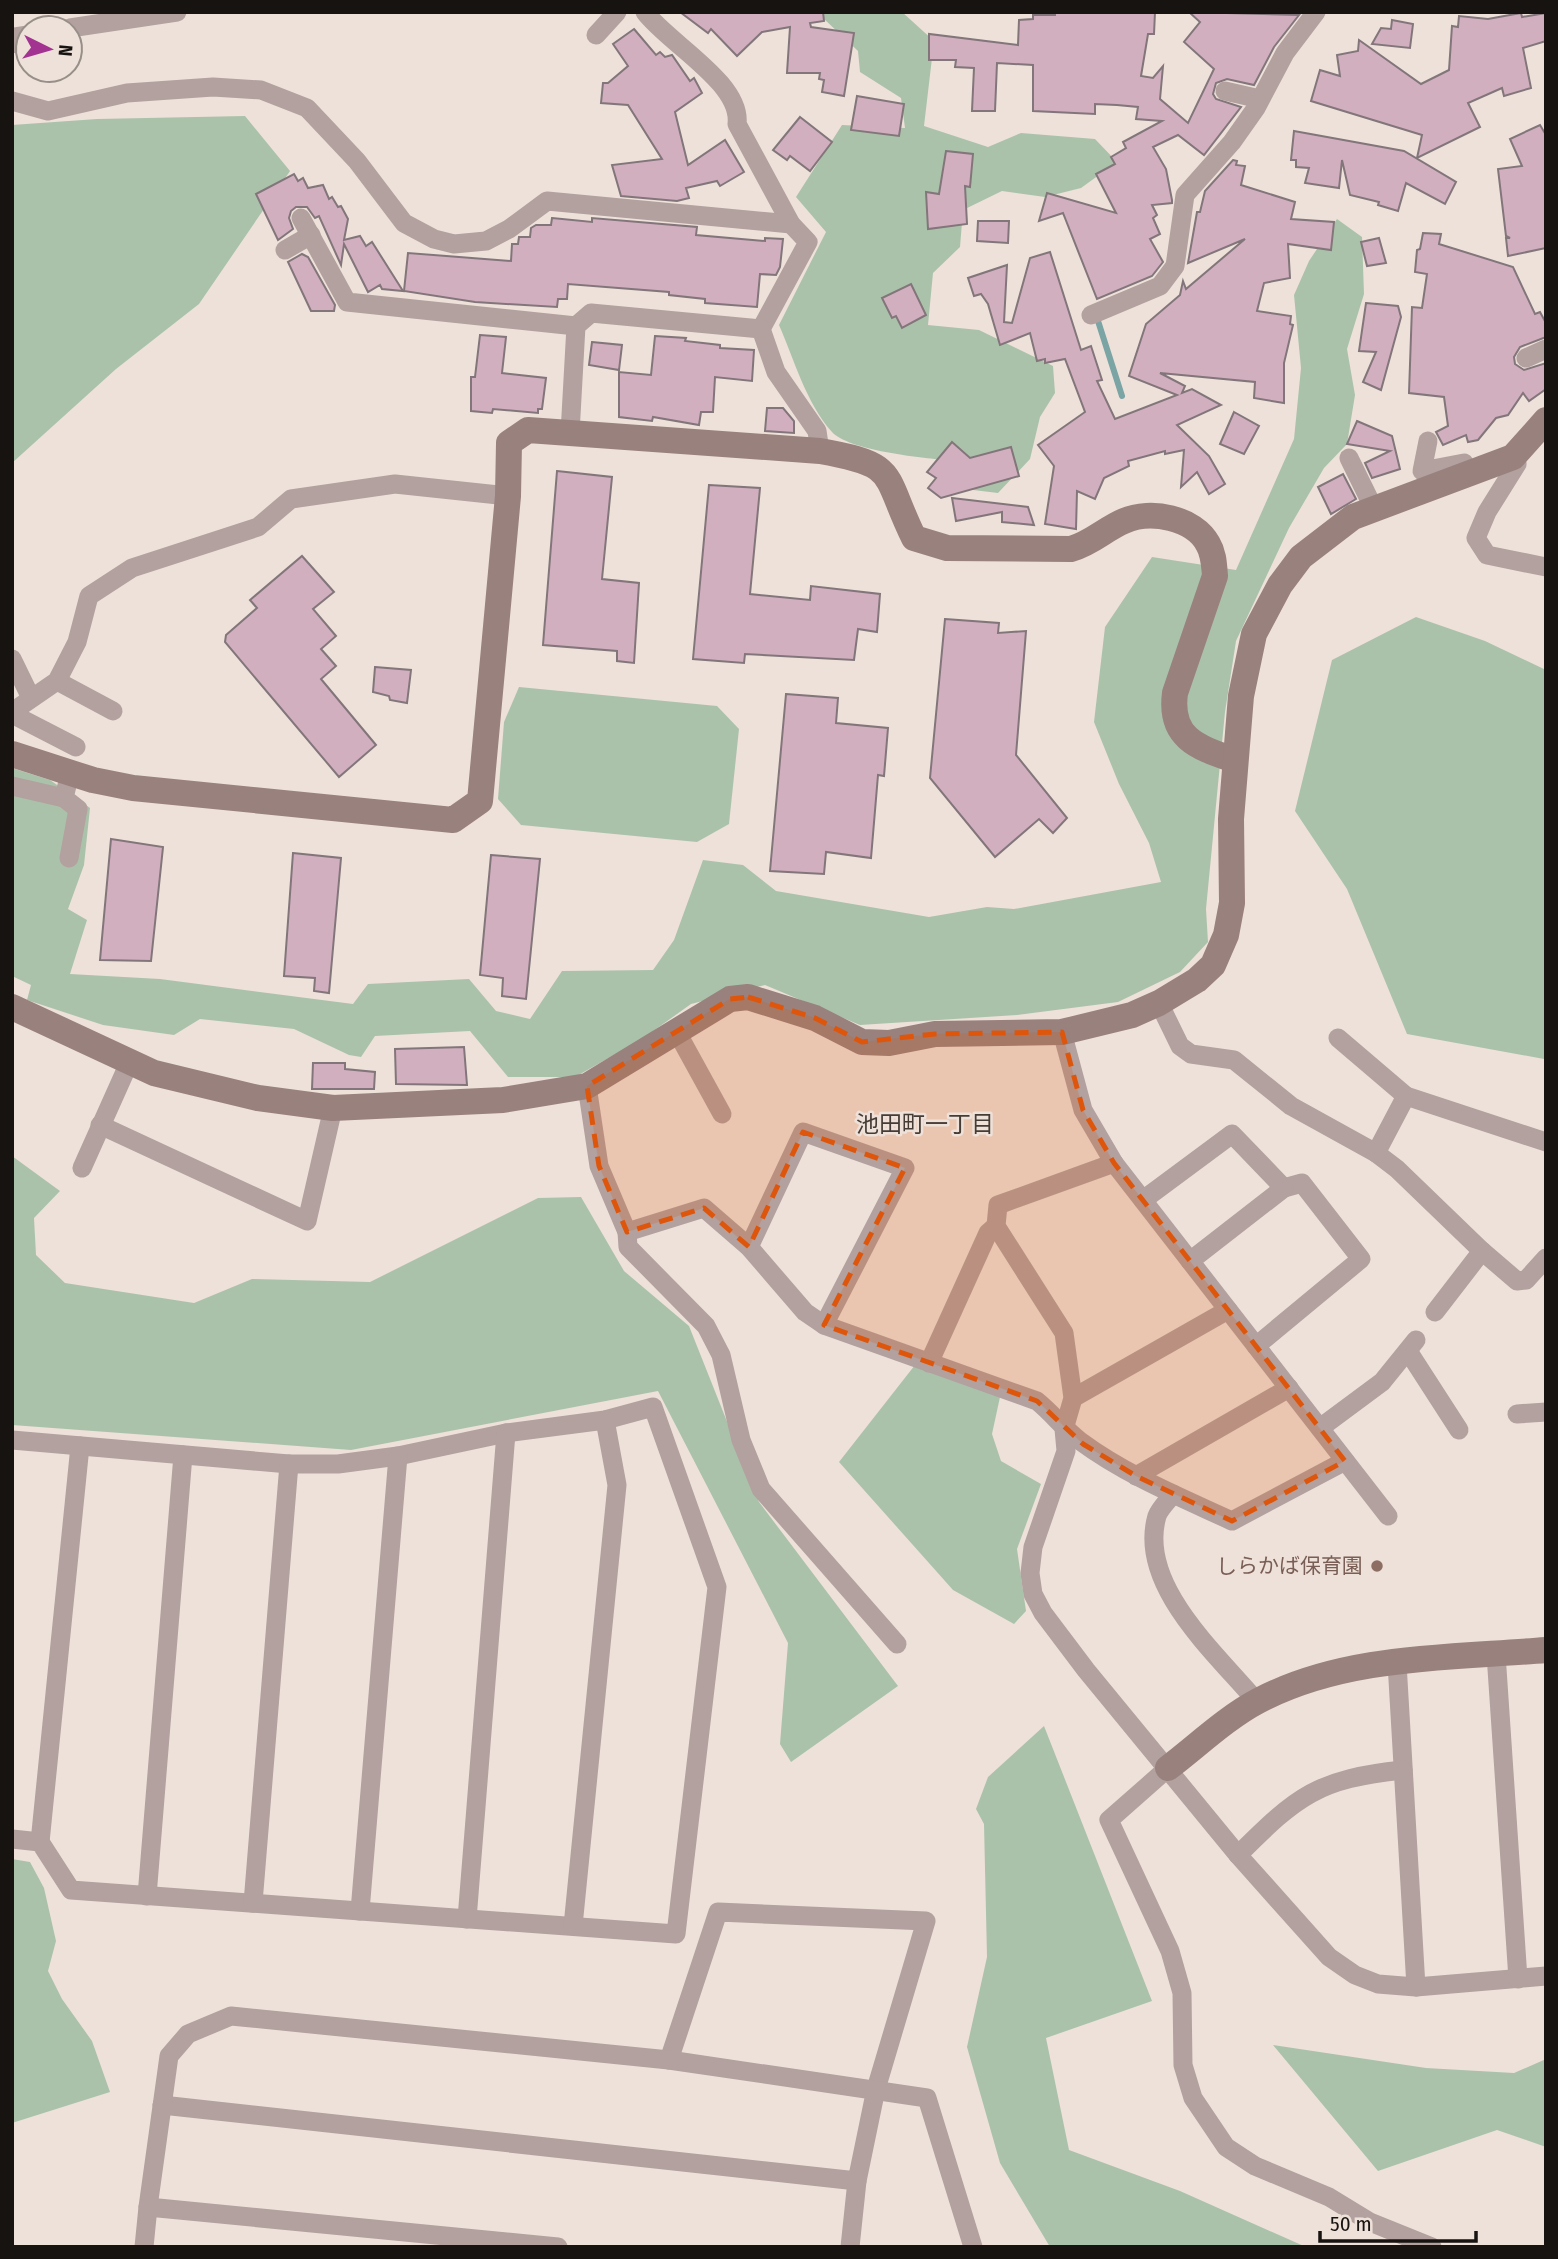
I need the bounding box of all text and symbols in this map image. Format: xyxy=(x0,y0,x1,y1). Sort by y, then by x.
north arrow xyxy=(14,14,84,84)
text: N xyxy=(53,44,77,57)
district label: 池田町一丁目 xyxy=(856,1110,994,1138)
place label: しらかば保育園 xyxy=(1216,1553,1363,1579)
marker: しらかば保育園 xyxy=(1369,1558,1385,1574)
scale bar xyxy=(1320,2200,1476,2244)
text: 50 m xyxy=(1330,2211,1372,2237)

